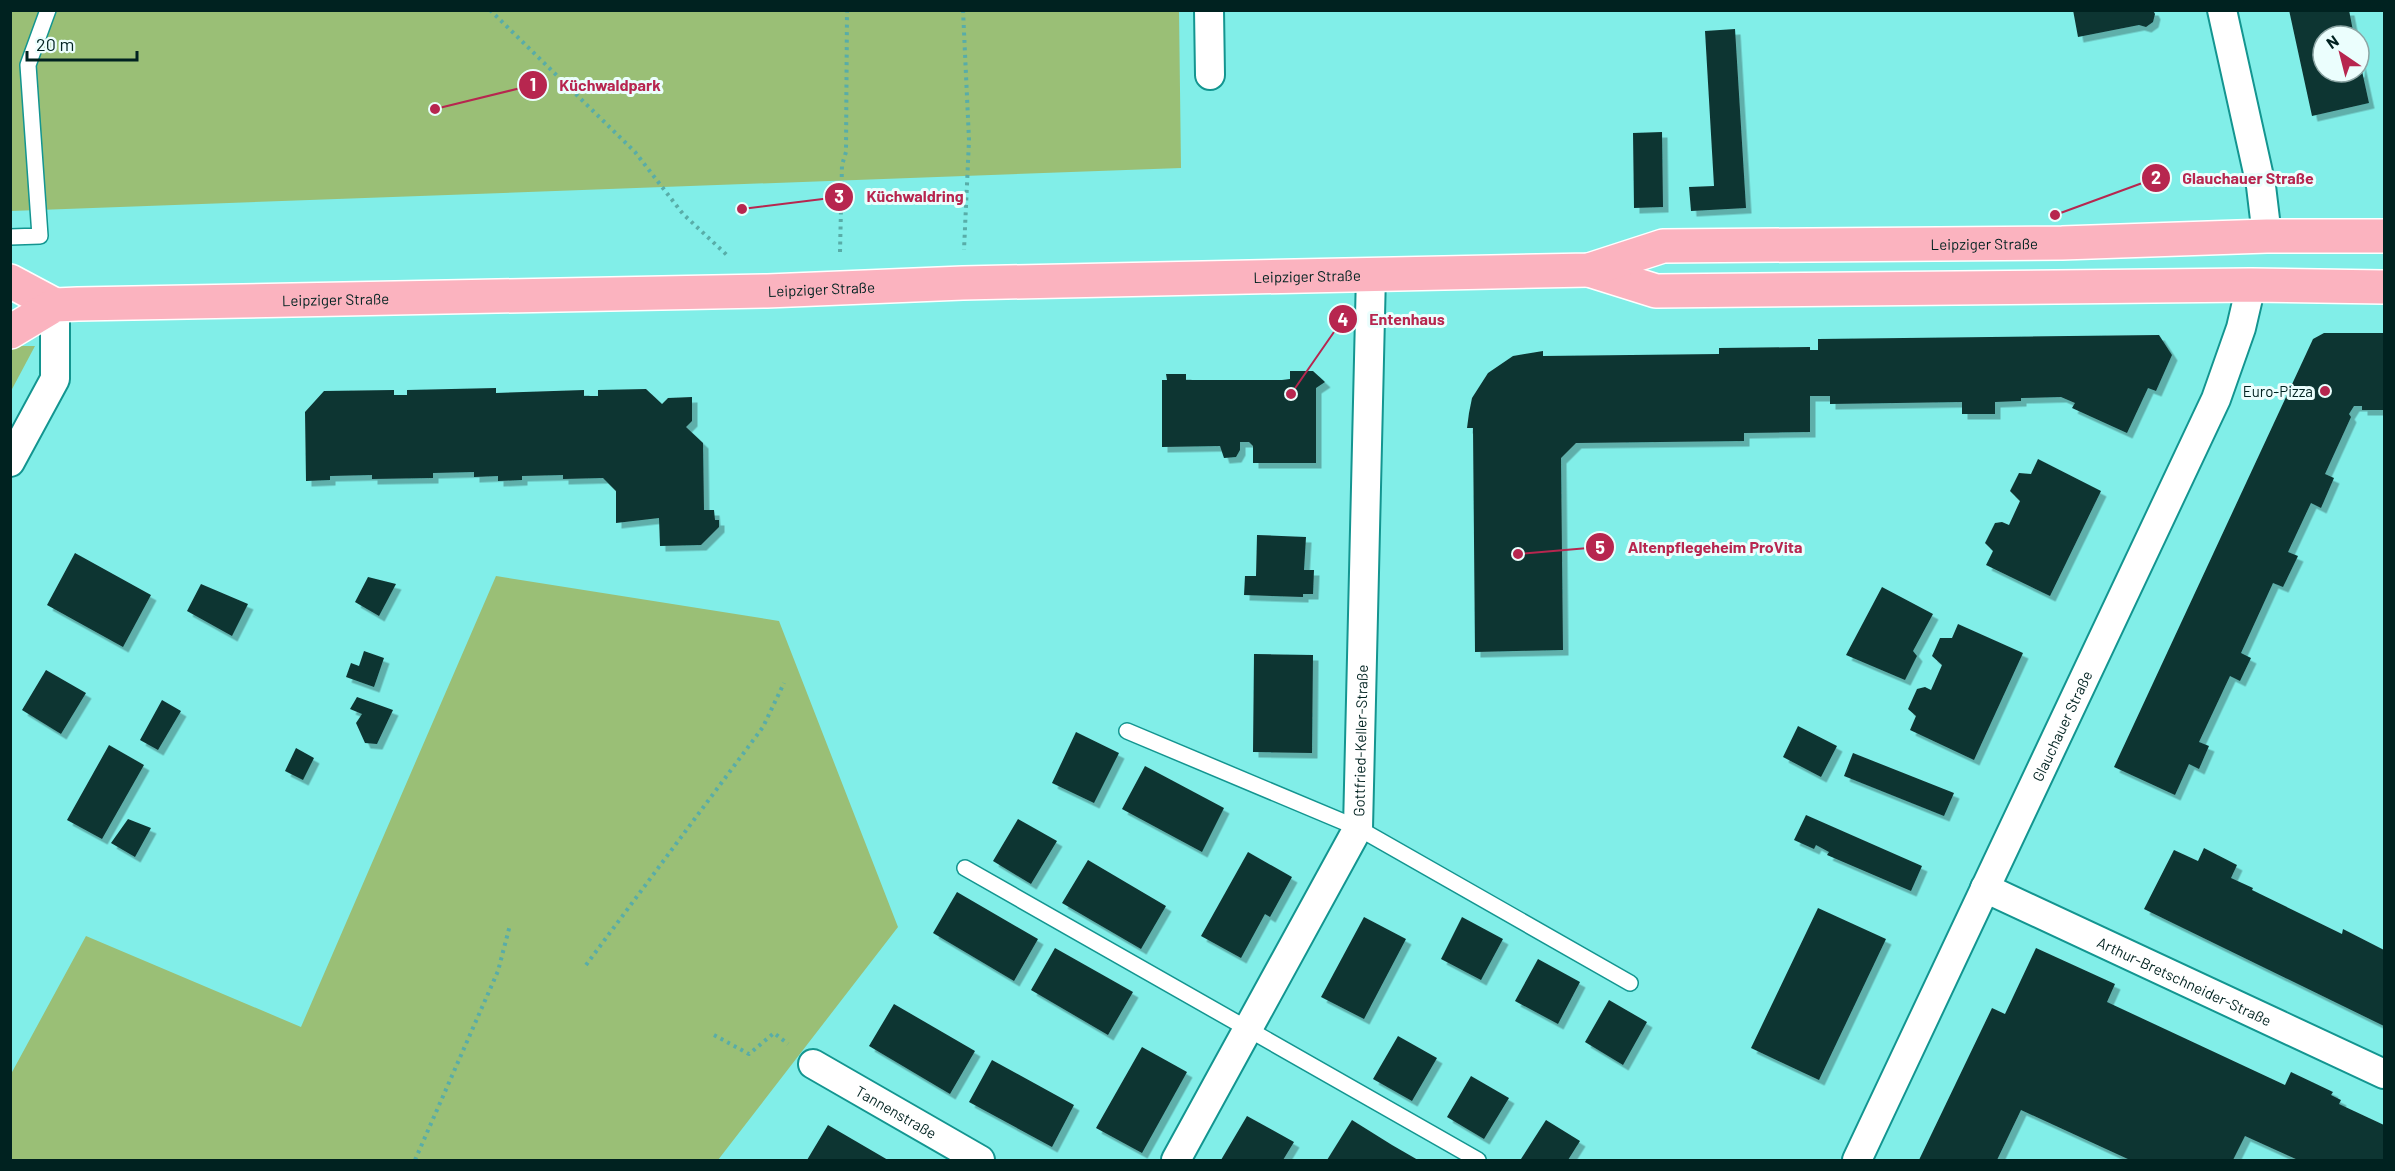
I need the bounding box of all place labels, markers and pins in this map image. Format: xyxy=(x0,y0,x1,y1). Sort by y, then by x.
callout: Küchwaldpark xyxy=(518,68,673,102)
callout: Glauchauer Straße xyxy=(2141,161,2326,195)
callout: Küchwaldring xyxy=(824,180,976,214)
callout: Entenhaus xyxy=(1328,302,1457,336)
place label: Euro-Pizza xyxy=(2243,382,2313,400)
marker: Euro-Pizza xyxy=(2318,384,2332,398)
callout: Altenpflegeheim ProVita xyxy=(1585,530,1814,564)

